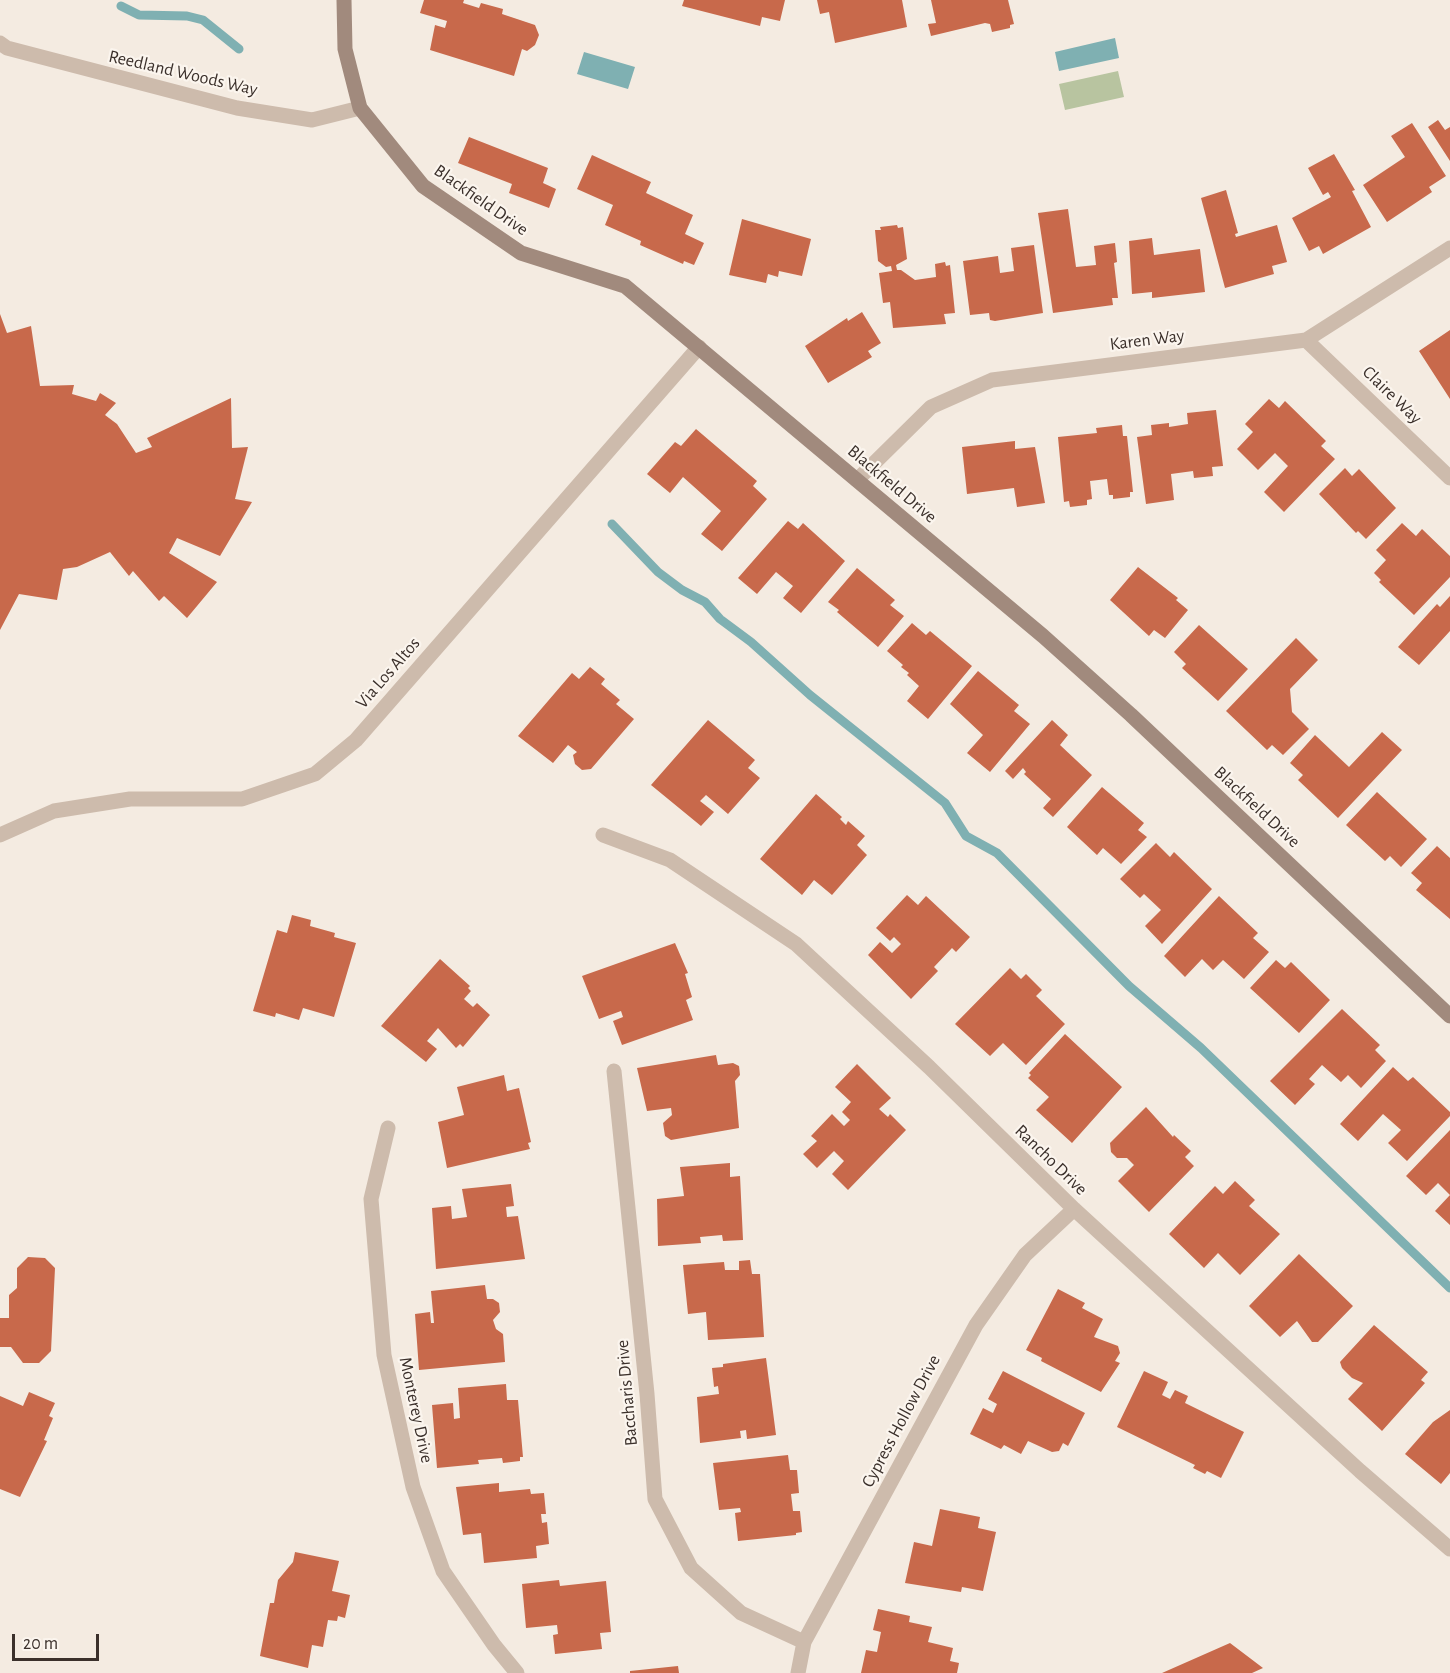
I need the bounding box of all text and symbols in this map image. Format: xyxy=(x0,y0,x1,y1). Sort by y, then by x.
street label: Reedland Woods Way xyxy=(106,45,260,101)
street label: Blackfield Drive xyxy=(430,160,532,240)
street label: Karen Way xyxy=(1108,325,1186,355)
street label: Claire Way xyxy=(1358,361,1426,429)
street label: Blackfield Drive xyxy=(843,440,941,528)
street label: Via Los Altos xyxy=(351,633,425,713)
street label: Blackfield Drive xyxy=(1209,762,1305,852)
street label: Rancho Drive xyxy=(1010,1120,1092,1200)
street label: Baccharis Drive xyxy=(612,1339,642,1447)
street label: Cypress Hollow Drive xyxy=(857,1351,945,1491)
street label: Monterey Drive xyxy=(394,1355,438,1465)
scale bar xyxy=(15,1622,102,1660)
text: 20 m xyxy=(23,1635,58,1653)

